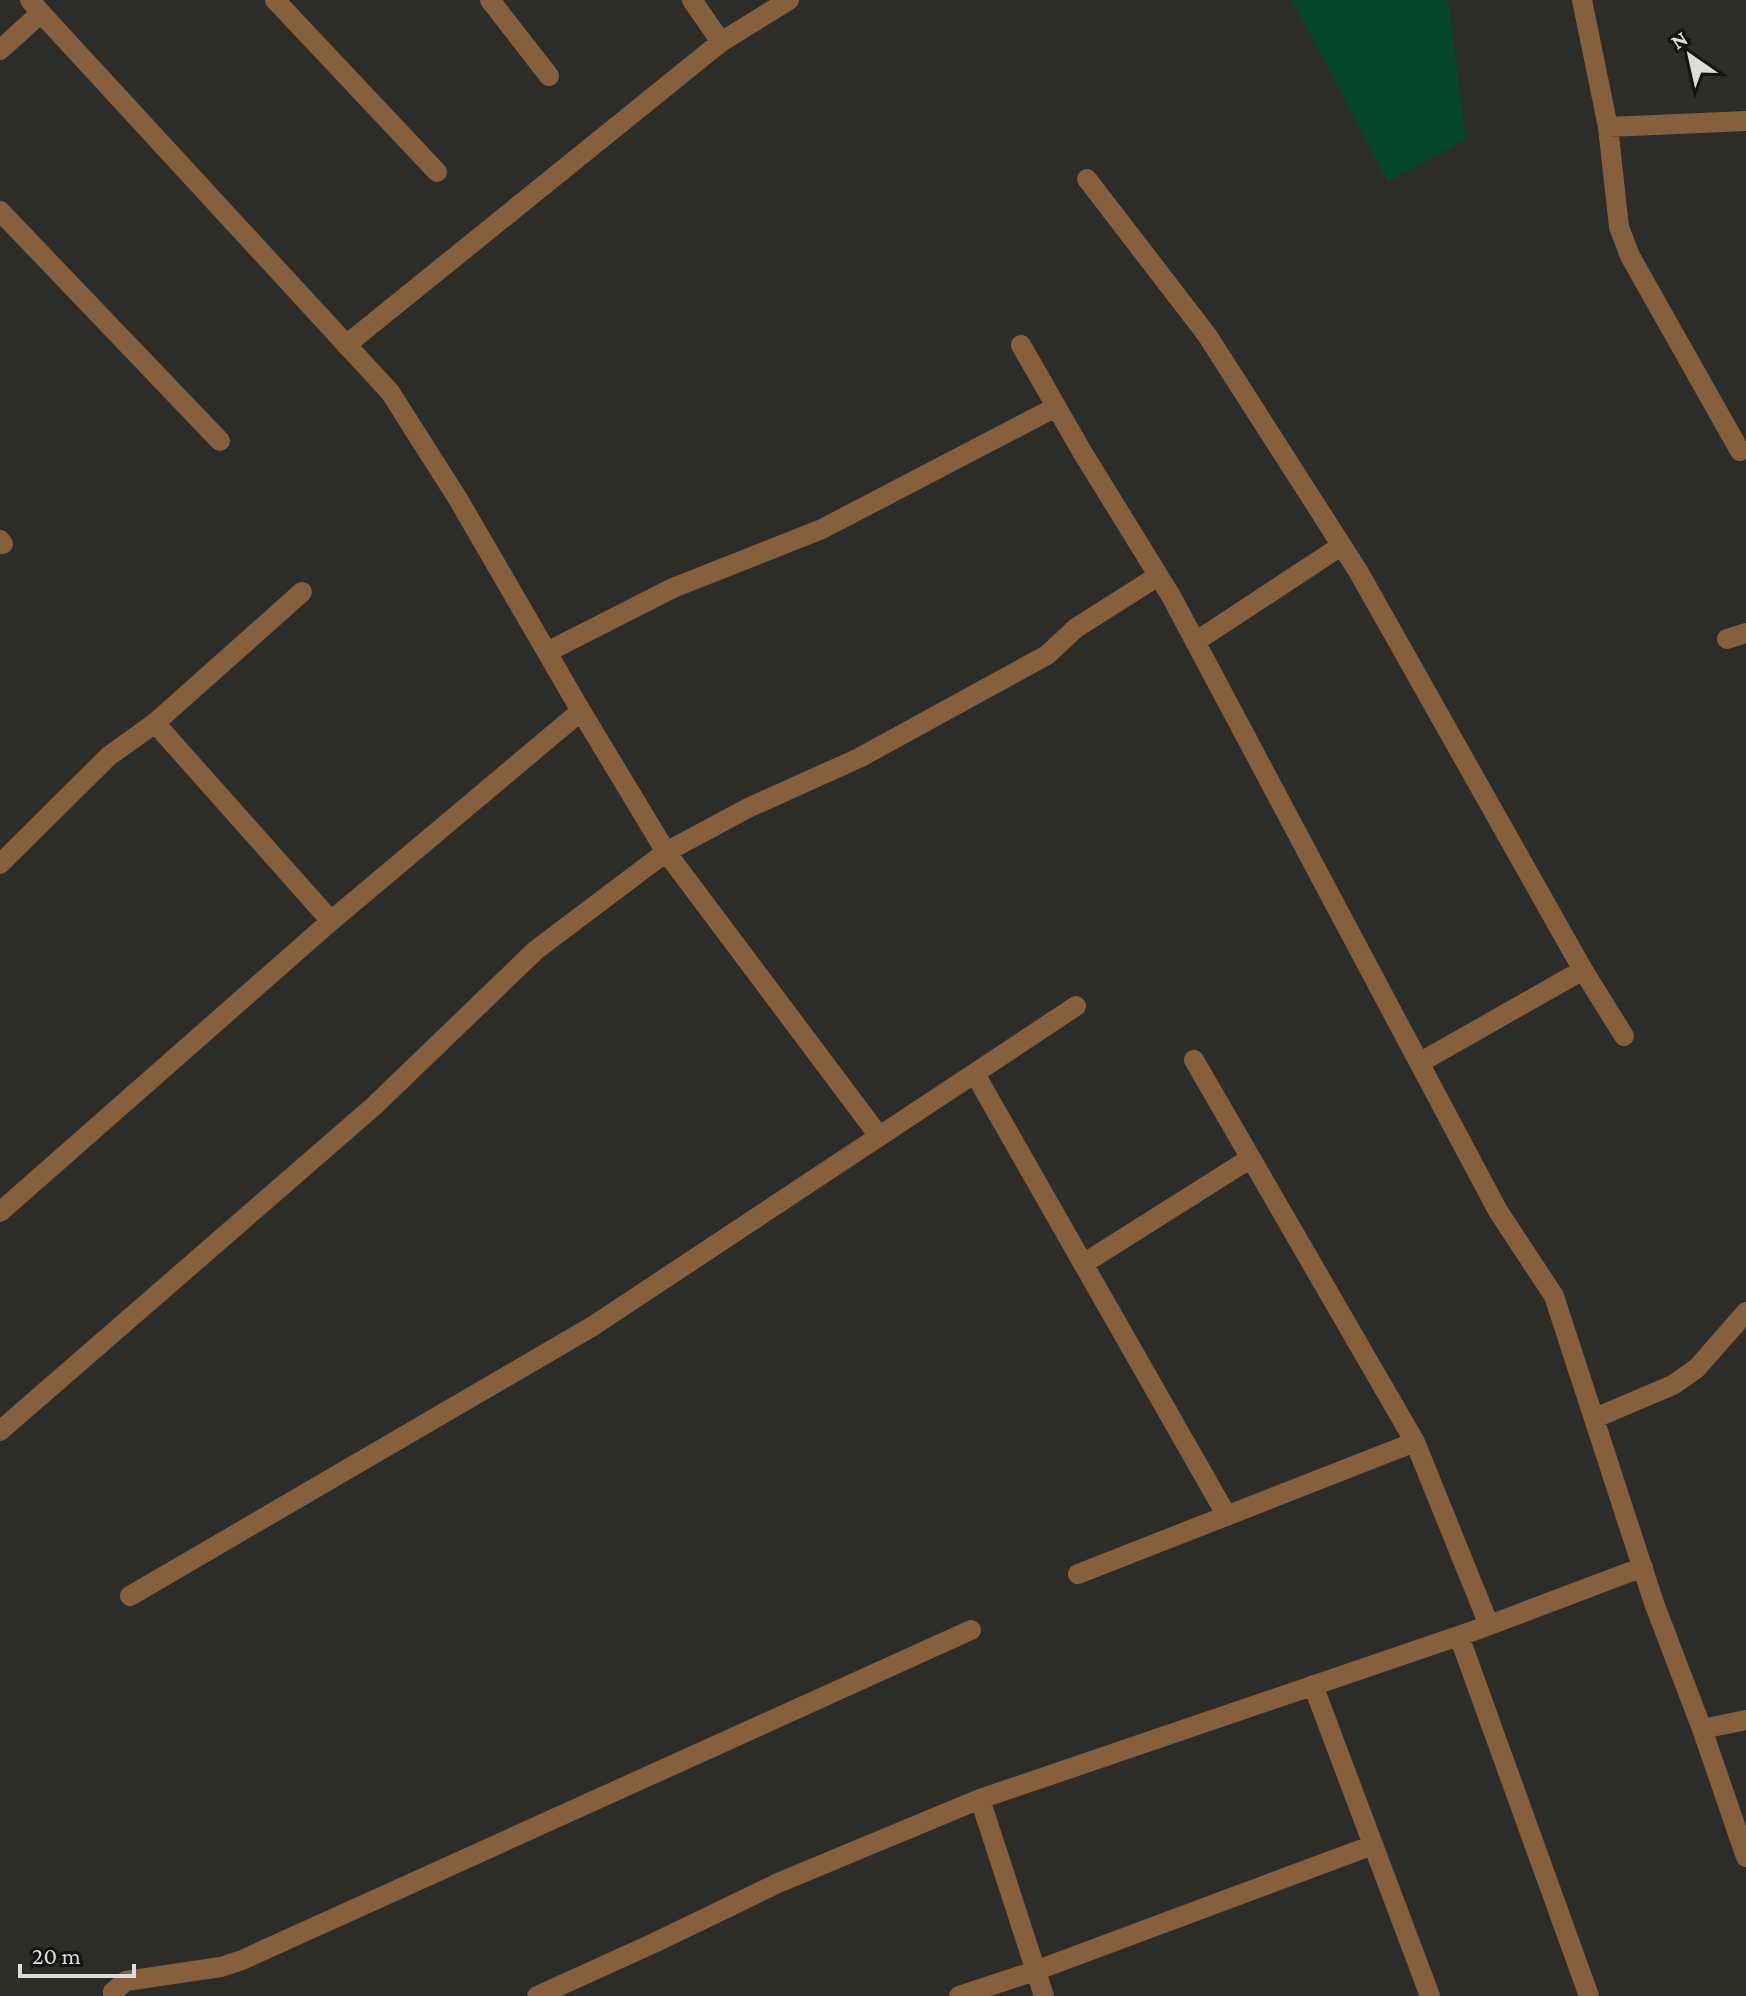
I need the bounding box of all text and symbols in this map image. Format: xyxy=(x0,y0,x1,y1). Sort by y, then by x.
north arrow xyxy=(1650,16,1730,96)
text: N xyxy=(1666,25,1692,54)
scale bar xyxy=(20,1928,134,1978)
text: 20 m xyxy=(32,1942,81,1969)

